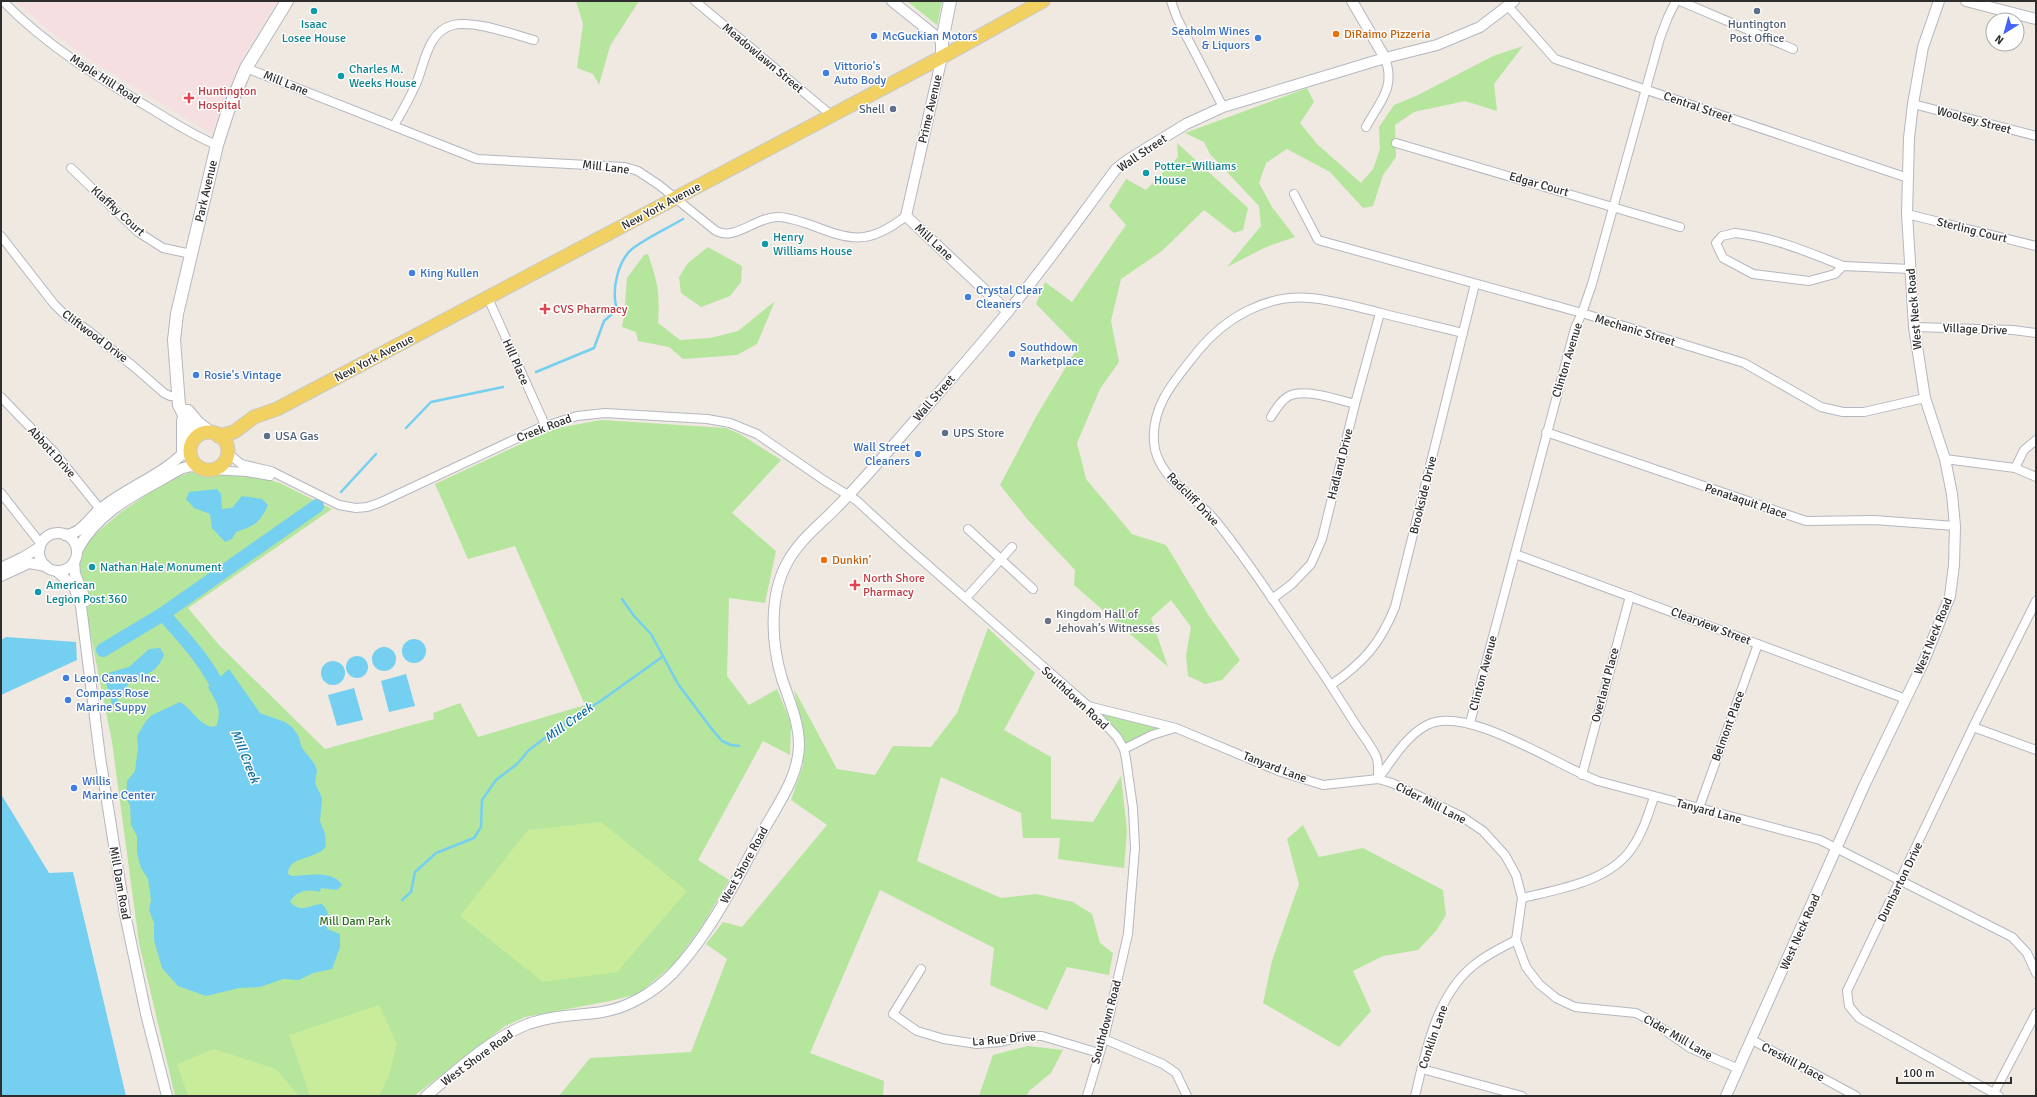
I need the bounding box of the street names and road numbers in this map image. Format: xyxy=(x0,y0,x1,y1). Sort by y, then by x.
street label: Meadowlawn Street xyxy=(719,20,806,97)
street label: Maple Hill Road xyxy=(67,51,143,108)
street label: Mill Lane xyxy=(261,68,311,99)
street label: Prime Avenue xyxy=(915,73,946,145)
street label: Central Street xyxy=(1661,89,1734,126)
street label: Woolsey Street xyxy=(1935,103,2013,138)
street label: Wall Street xyxy=(1115,131,1170,175)
street label: Mill Lane xyxy=(582,157,630,178)
street label: Park Avenue xyxy=(192,159,221,224)
street label: Edgar Court xyxy=(1507,169,1570,200)
street label: New York Avenue xyxy=(619,179,703,234)
street label: Klaffky Court xyxy=(88,183,148,240)
street label: Sterling Court xyxy=(1935,214,2009,247)
street label: Mill Lane xyxy=(911,221,956,264)
street label: West Neck Road xyxy=(1903,267,1926,350)
street label: Cliftwood Drive xyxy=(59,307,131,366)
street label: Mechanic Street xyxy=(1593,311,1677,350)
street label: Clinton Avenue xyxy=(1549,321,1586,399)
street label: Village Drive xyxy=(1942,321,2008,338)
street label: New York Avenue xyxy=(332,331,416,386)
street label: Hill Place xyxy=(499,337,532,388)
street label: Wall Street xyxy=(910,372,959,425)
street label: Creek Road xyxy=(515,411,574,446)
street label: Abbott Drive xyxy=(25,424,79,481)
street label: Hadland Drive xyxy=(1324,427,1357,501)
street label: Brookside Drive xyxy=(1407,454,1440,536)
street label: Radcliff Drive xyxy=(1163,469,1222,529)
street label: Penataquit Place xyxy=(1703,480,1789,523)
street label: West Neck Road xyxy=(1911,595,1956,677)
street label: Clearview Street xyxy=(1669,604,1753,649)
street label: Clinton Avenue xyxy=(1466,634,1501,713)
street label: Overland Place xyxy=(1588,646,1623,724)
street label: Southdown Road xyxy=(1038,663,1111,733)
street label: Belmont Place xyxy=(1709,689,1748,763)
street label: Tanyard Lane xyxy=(1241,748,1309,786)
street label: Cider Mill Lane xyxy=(1393,779,1469,828)
street label: Tanyard Lane xyxy=(1675,796,1743,827)
street label: West Shore Road xyxy=(717,824,772,906)
street label: Dumbarton Drive xyxy=(1875,840,1926,925)
street label: Mill Dam Road xyxy=(106,845,133,921)
street label: West Neck Road xyxy=(1777,892,1824,973)
street label: Southdown Road xyxy=(1088,979,1125,1066)
street label: Conklin Lane xyxy=(1416,1003,1451,1071)
street label: Cider Mill Lane xyxy=(1641,1012,1715,1063)
street label: West Shore Road xyxy=(438,1027,516,1090)
street label: La Rue Drive xyxy=(972,1029,1036,1050)
street label: Creskill Place xyxy=(1759,1040,1827,1085)

